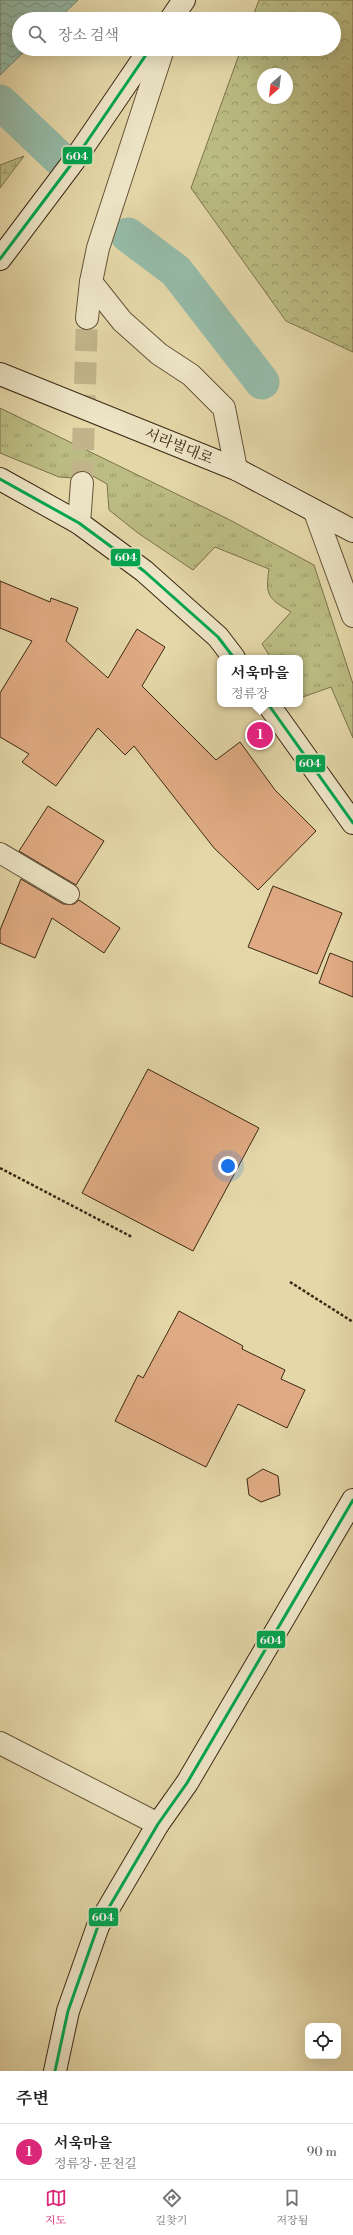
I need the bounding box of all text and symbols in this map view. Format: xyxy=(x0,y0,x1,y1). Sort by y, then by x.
search box xyxy=(12,12,341,56)
icon: search xyxy=(26,23,48,45)
text: 장소 검색 xyxy=(58,26,119,45)
north arrow xyxy=(257,68,293,104)
line badge: 604 xyxy=(62,146,93,165)
text: 604 xyxy=(66,150,88,164)
street label: 서라벌대로 xyxy=(142,424,216,469)
line badge: 604 xyxy=(110,548,141,567)
text: 604 xyxy=(115,551,137,565)
popup xyxy=(217,655,303,707)
text: 서욱마을 xyxy=(231,664,289,683)
text: 정류장 xyxy=(231,686,269,702)
pin: 1 xyxy=(247,720,273,750)
line badge: 604 xyxy=(295,754,326,773)
text: 604 xyxy=(299,757,321,771)
your location xyxy=(218,1156,238,1176)
line badge: 604 xyxy=(256,1630,286,1649)
text: 604 xyxy=(260,1634,282,1648)
line badge: 604 xyxy=(88,1907,119,1927)
text: 604 xyxy=(92,1911,114,1925)
map controls xyxy=(305,2023,341,2059)
button: locate xyxy=(305,2023,341,2059)
text: 주변 xyxy=(16,2088,49,2110)
text: 서욱마을 xyxy=(54,2134,112,2153)
text: 1 xyxy=(26,2144,32,2160)
text: 90 m xyxy=(306,2144,337,2160)
text: 정류장 · 문천길 xyxy=(54,2156,137,2172)
tab: 지도 xyxy=(45,2187,67,2228)
tab: 길찾기 xyxy=(156,2187,187,2228)
tab: 저장됨 xyxy=(277,2187,308,2228)

